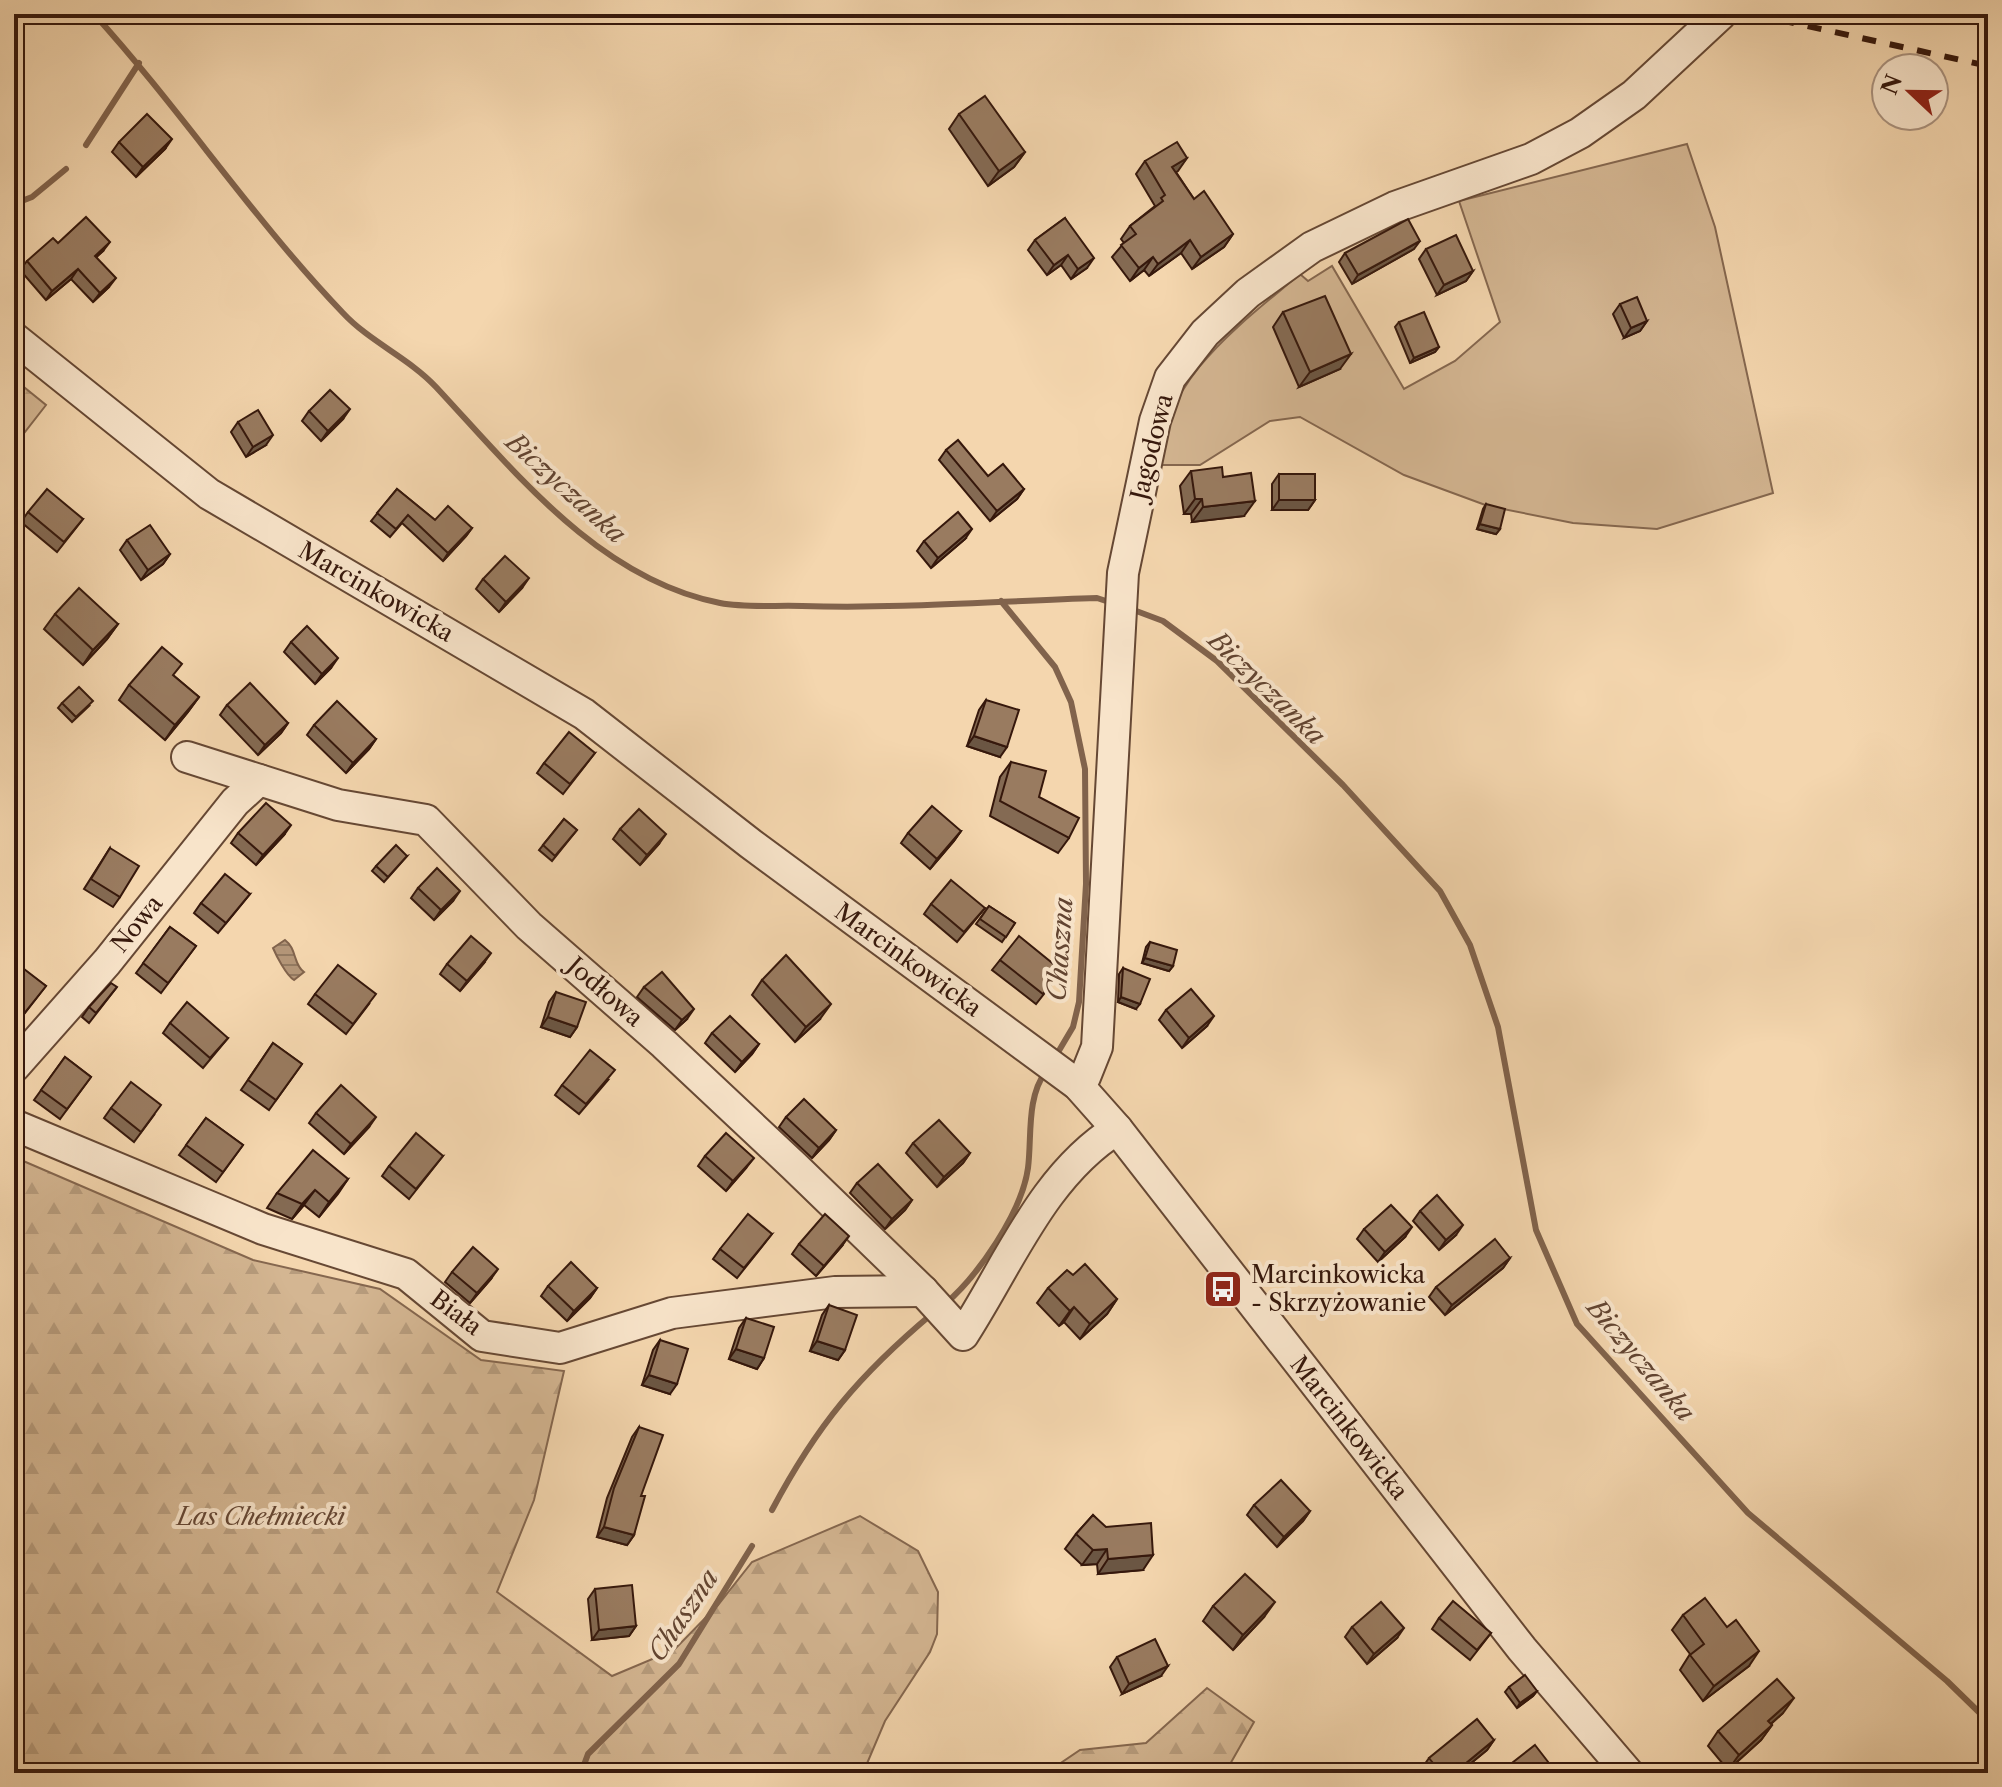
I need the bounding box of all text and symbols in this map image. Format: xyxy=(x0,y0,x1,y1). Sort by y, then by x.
north arrow xyxy=(1870,52,1950,132)
text: N xyxy=(1876,71,1908,99)
street label: Jagodowa xyxy=(1123,390,1179,507)
water label: Biczyczanka xyxy=(498,425,633,550)
street label: Marcinkowicka xyxy=(294,535,459,648)
water label: Biczyczanka xyxy=(1200,623,1332,752)
street label: Nowa xyxy=(105,889,169,958)
water label: Chaszna xyxy=(1040,896,1080,1002)
street label: Marcinkowicka xyxy=(829,897,988,1023)
street label: Jodłowa xyxy=(559,948,649,1033)
place label: Marcinkowicka - Skrzyżowanie xyxy=(1251,1260,1426,1317)
bus stop icon: Marcinkowicka - Skrzyżowanie xyxy=(1202,1268,1244,1310)
street label: Biała xyxy=(425,1284,488,1341)
water label: Biczyczanka xyxy=(1579,1291,1702,1428)
street label: Marcinkowicka xyxy=(1284,1350,1415,1506)
park label: Las Chełmiecki xyxy=(175,1502,346,1531)
water label: Chaszna xyxy=(641,1563,726,1667)

